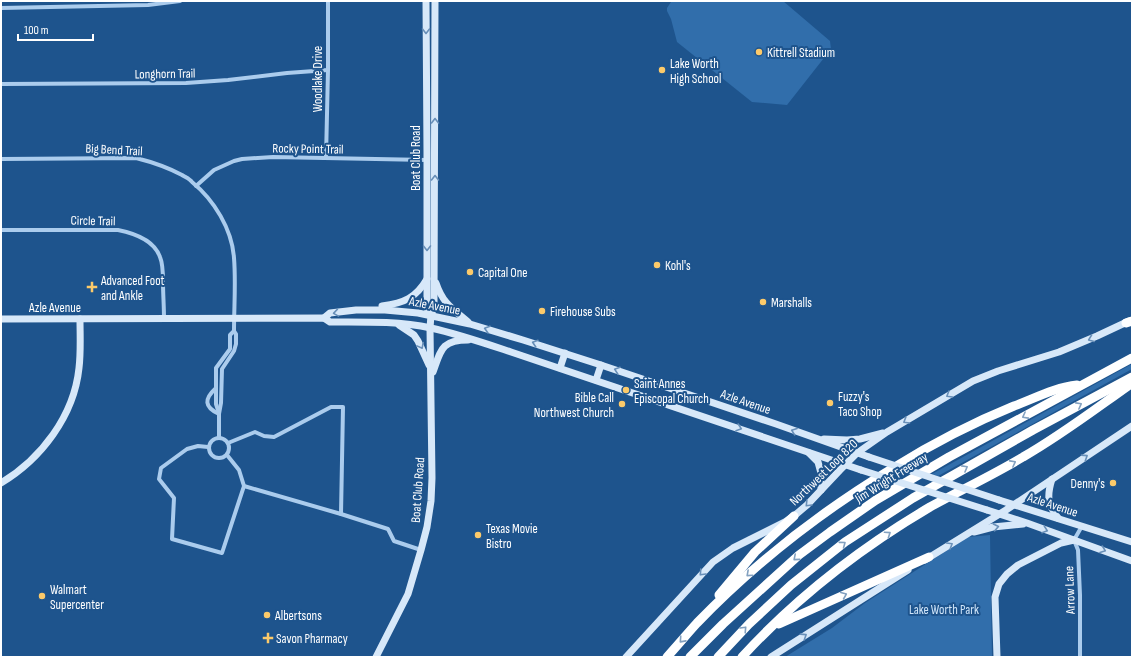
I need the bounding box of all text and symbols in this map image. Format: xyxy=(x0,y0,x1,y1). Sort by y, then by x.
scale bar xyxy=(18,16,93,42)
text: 100 m xyxy=(24,23,49,38)
one-way arrow xyxy=(422,28,430,34)
place label: Kittrell Stadium xyxy=(767,45,835,61)
street label: Woodlake Drive xyxy=(310,46,326,112)
marker: Kittrell Stadium xyxy=(754,47,764,57)
place label: Lake Worth High School xyxy=(670,56,721,87)
street label: Longhorn Trail xyxy=(134,65,196,83)
marker: Lake Worth High School xyxy=(657,65,667,75)
one-way arrow xyxy=(431,118,439,124)
street label: Boat Club Road xyxy=(408,125,424,191)
street label: Rocky Point Trail xyxy=(272,140,344,158)
street label: Big Bend Trail xyxy=(85,141,143,159)
one-way arrow xyxy=(431,175,439,181)
street label: Circle Trail xyxy=(70,213,116,229)
one-way arrow xyxy=(423,245,431,251)
place label: Kohl's xyxy=(665,258,691,274)
marker: Kohl's xyxy=(652,260,662,270)
place label: Capital One xyxy=(478,265,527,281)
marker: Capital One xyxy=(465,267,475,277)
place label: Advanced Foot and Ankle xyxy=(100,273,165,304)
marker: Advanced Foot and Ankle xyxy=(86,281,98,293)
street label: Azle Avenue xyxy=(407,293,462,319)
place label: Marshalls xyxy=(771,295,812,311)
marker: Marshalls xyxy=(758,297,768,307)
street label: Azle Avenue xyxy=(28,300,81,316)
place label: Firehouse Subs xyxy=(550,304,616,320)
marker: Firehouse Subs xyxy=(537,306,547,316)
one-way arrow xyxy=(333,308,339,316)
one-way arrow xyxy=(484,325,491,334)
one-way arrow xyxy=(1087,334,1094,342)
one-way arrow xyxy=(531,339,538,348)
one-way arrow xyxy=(416,341,423,349)
one-way arrow xyxy=(613,367,620,375)
place label: Saint Annes Episcopal Church xyxy=(634,376,709,407)
marker: Saint Annes Episcopal Church xyxy=(621,385,631,395)
street label: Azle Avenue xyxy=(718,386,773,418)
place label: Fuzzy's Taco Shop xyxy=(838,389,882,420)
place label: Bible Call Northwest Church xyxy=(534,390,614,421)
one-way arrow xyxy=(945,391,953,398)
marker: Fuzzy's Taco Shop xyxy=(825,398,835,408)
marker: Bible Call Northwest Church xyxy=(617,399,627,409)
one-way arrow xyxy=(1075,403,1082,410)
one-way arrow xyxy=(1022,411,1029,418)
one-way arrow xyxy=(903,416,910,424)
one-way arrow xyxy=(735,423,742,432)
one-way arrow xyxy=(790,427,797,435)
street label: Northwest Loop 820 xyxy=(786,436,861,509)
street label: Jim Wright Freeway xyxy=(851,449,931,507)
one-way arrow xyxy=(1081,455,1088,462)
street label: Boat Club Road xyxy=(408,457,428,523)
one-way arrow xyxy=(1009,460,1016,467)
one-way arrow xyxy=(961,466,968,473)
place label: Denny's xyxy=(1071,476,1105,492)
marker: Denny's xyxy=(1108,478,1118,488)
street label: Azle Avenue xyxy=(1025,489,1080,521)
one-way arrow xyxy=(805,499,813,507)
place label: Texas Movie Bistro xyxy=(486,521,538,552)
one-way arrow xyxy=(993,523,999,532)
one-way arrow xyxy=(1041,525,1048,533)
marker: Texas Movie Bistro xyxy=(473,530,483,540)
one-way arrow xyxy=(884,531,891,539)
one-way arrow xyxy=(839,541,846,549)
one-way arrow xyxy=(946,542,953,549)
one-way arrow xyxy=(1099,546,1106,554)
one-way arrow xyxy=(793,553,801,560)
street label: Arrow Lane xyxy=(1061,566,1079,615)
one-way arrow xyxy=(699,568,707,576)
one-way arrow xyxy=(746,569,754,577)
place label: Walmart Supercenter xyxy=(50,582,104,613)
marker: Walmart Supercenter xyxy=(37,591,47,601)
one-way arrow xyxy=(840,592,848,600)
park label: Lake Worth Park xyxy=(909,602,979,618)
place label: Albertsons xyxy=(274,608,322,624)
marker: Albertsons xyxy=(262,610,272,620)
one-way arrow xyxy=(739,626,747,634)
place label: Savon Pharmacy xyxy=(276,631,348,647)
marker: Savon Pharmacy xyxy=(263,633,273,643)
one-way arrow xyxy=(800,633,807,641)
one-way arrow xyxy=(680,635,687,643)

